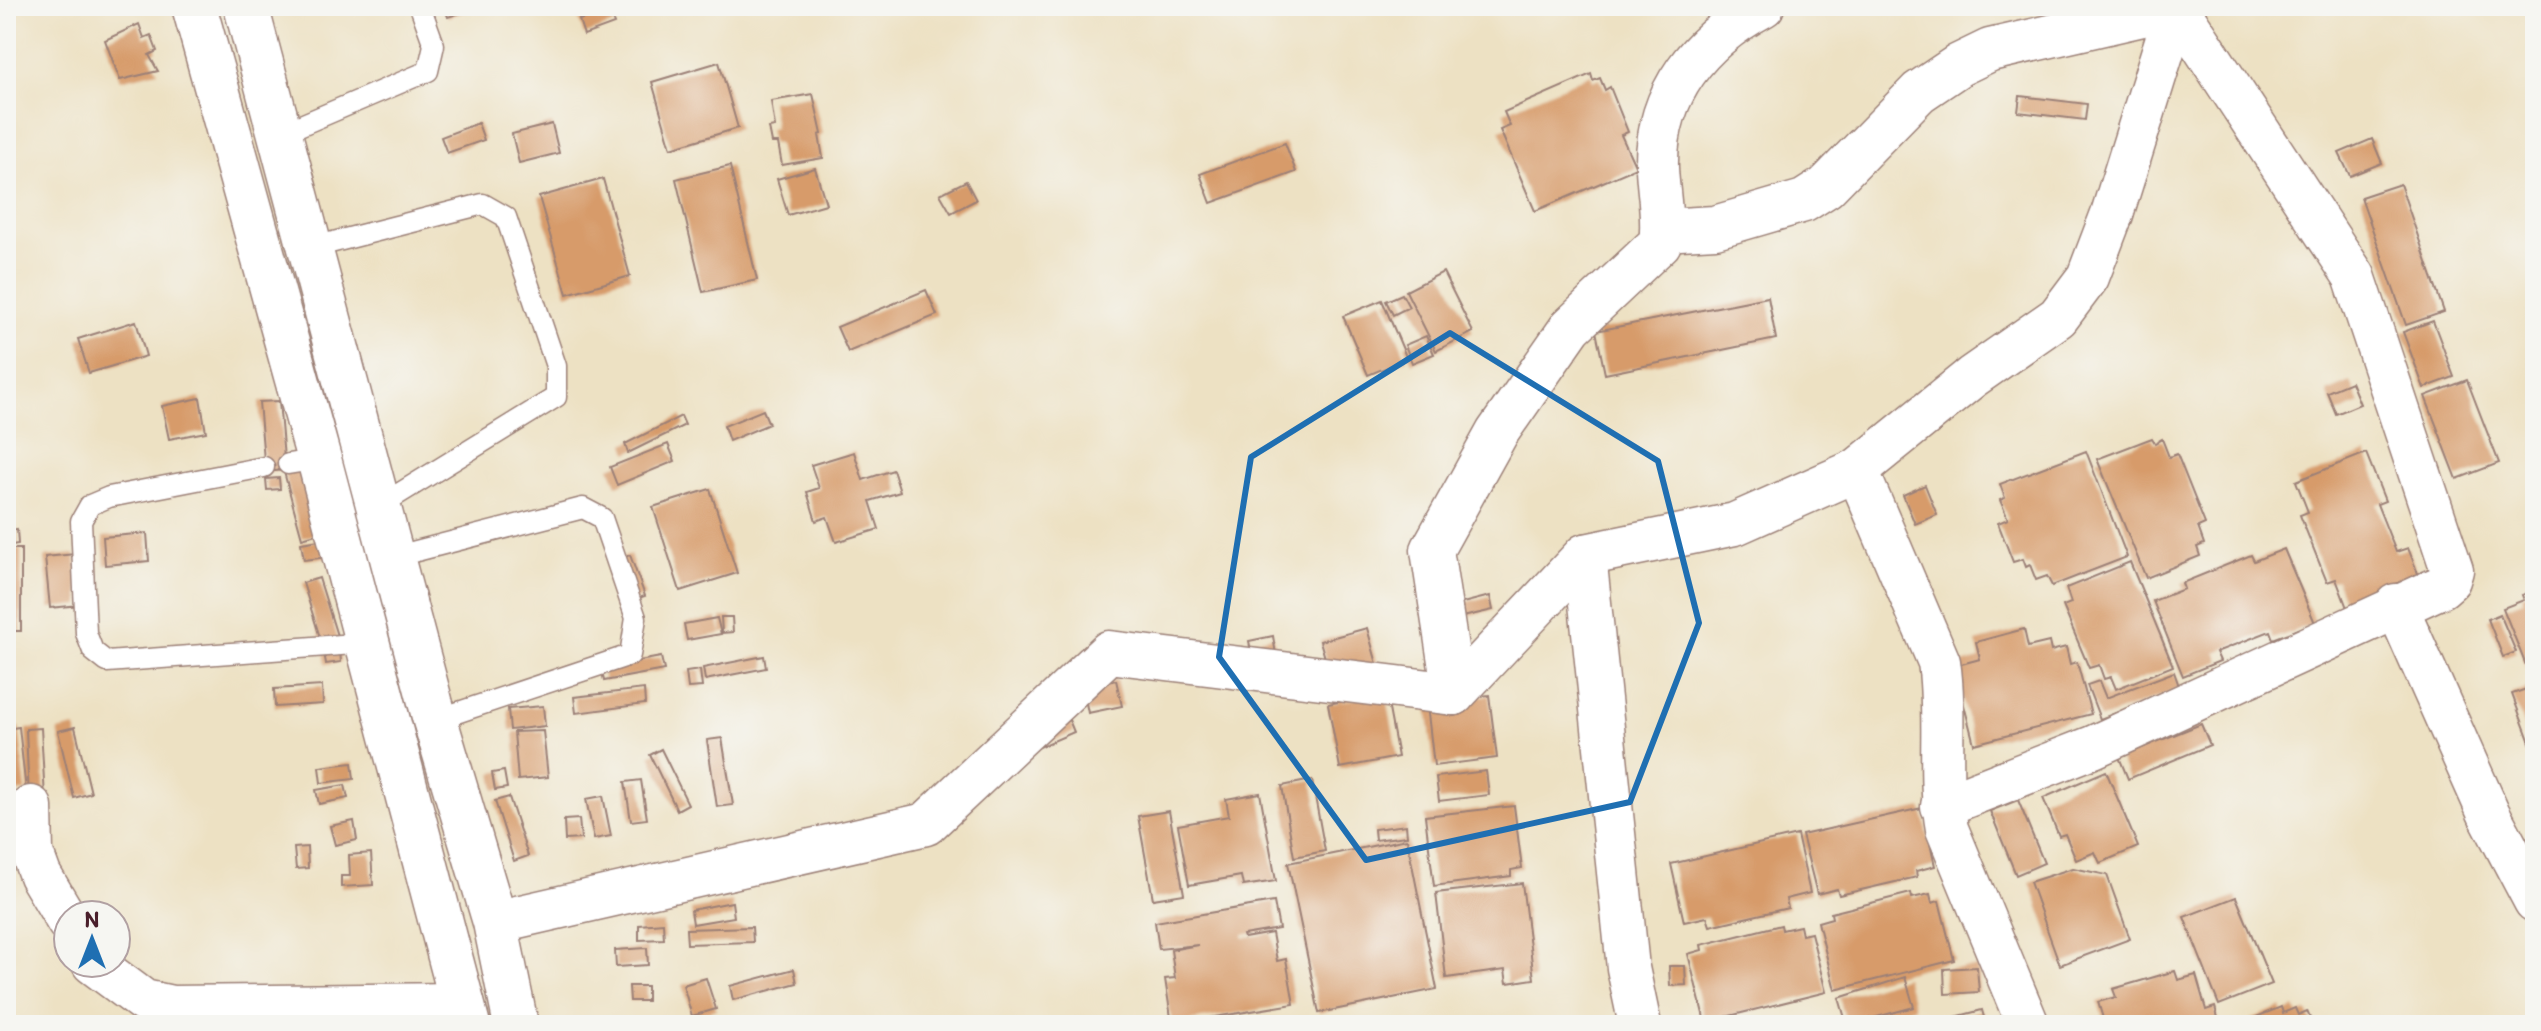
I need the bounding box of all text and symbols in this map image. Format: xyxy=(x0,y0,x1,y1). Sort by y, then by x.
north arrow xyxy=(52,899,132,979)
text: N xyxy=(85,906,99,933)

